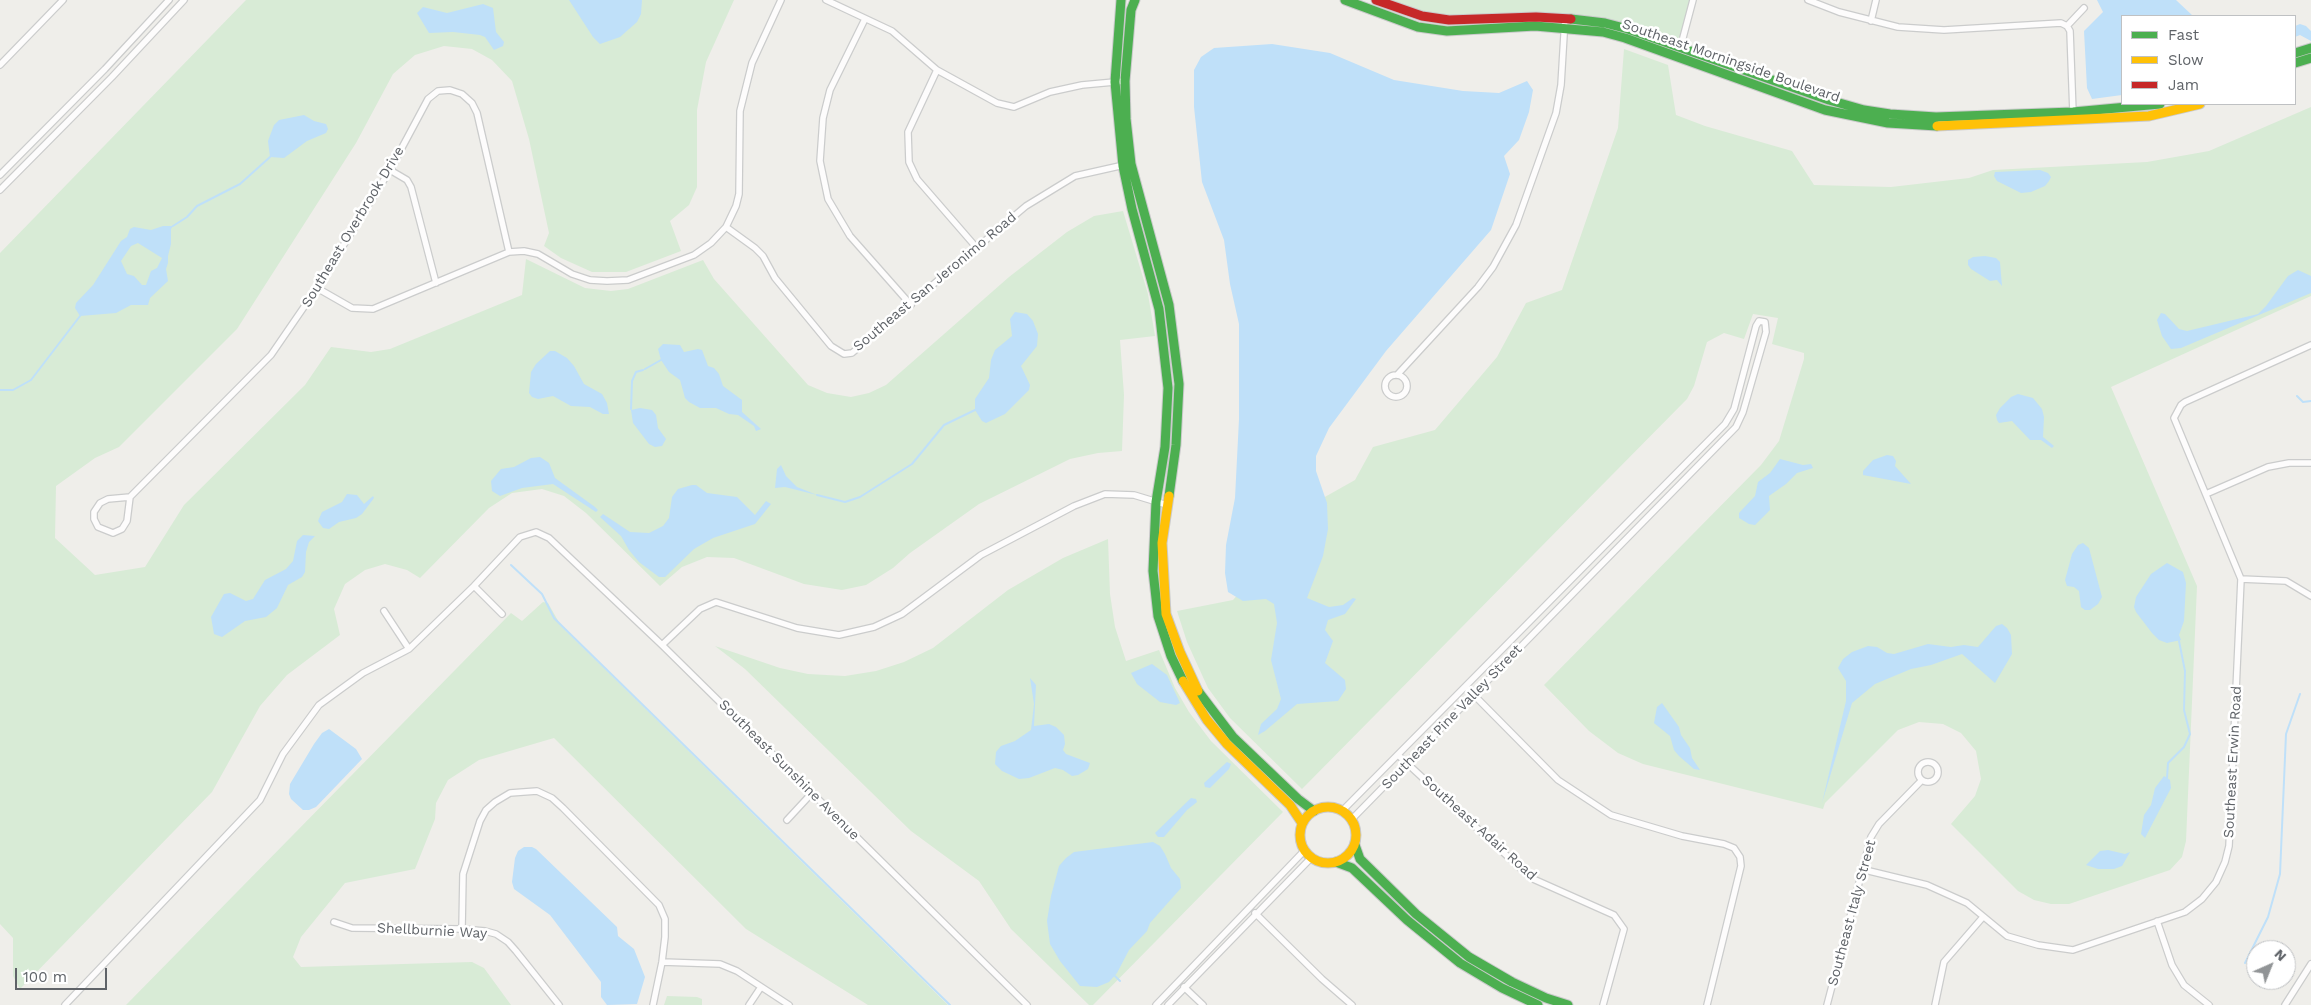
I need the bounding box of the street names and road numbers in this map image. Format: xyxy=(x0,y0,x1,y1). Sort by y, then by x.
street label: Southeast Morningside Boulevard xyxy=(1620,16,1842,106)
street label: Southeast Overbrook Drive xyxy=(298,144,408,310)
street label: Southeast San Jeronimo Road xyxy=(850,209,1020,355)
street label: Southeast Pine Valley Street xyxy=(1378,641,1526,793)
street label: Southeast Erwin Road xyxy=(2221,686,2245,838)
street label: Southeast Sunshine Avenue xyxy=(715,696,863,844)
street label: Southeast Adair Road xyxy=(1418,772,1540,884)
street label: Southeast Italy Street xyxy=(1824,838,1880,988)
street label: Shellburnie Way xyxy=(376,920,488,942)

